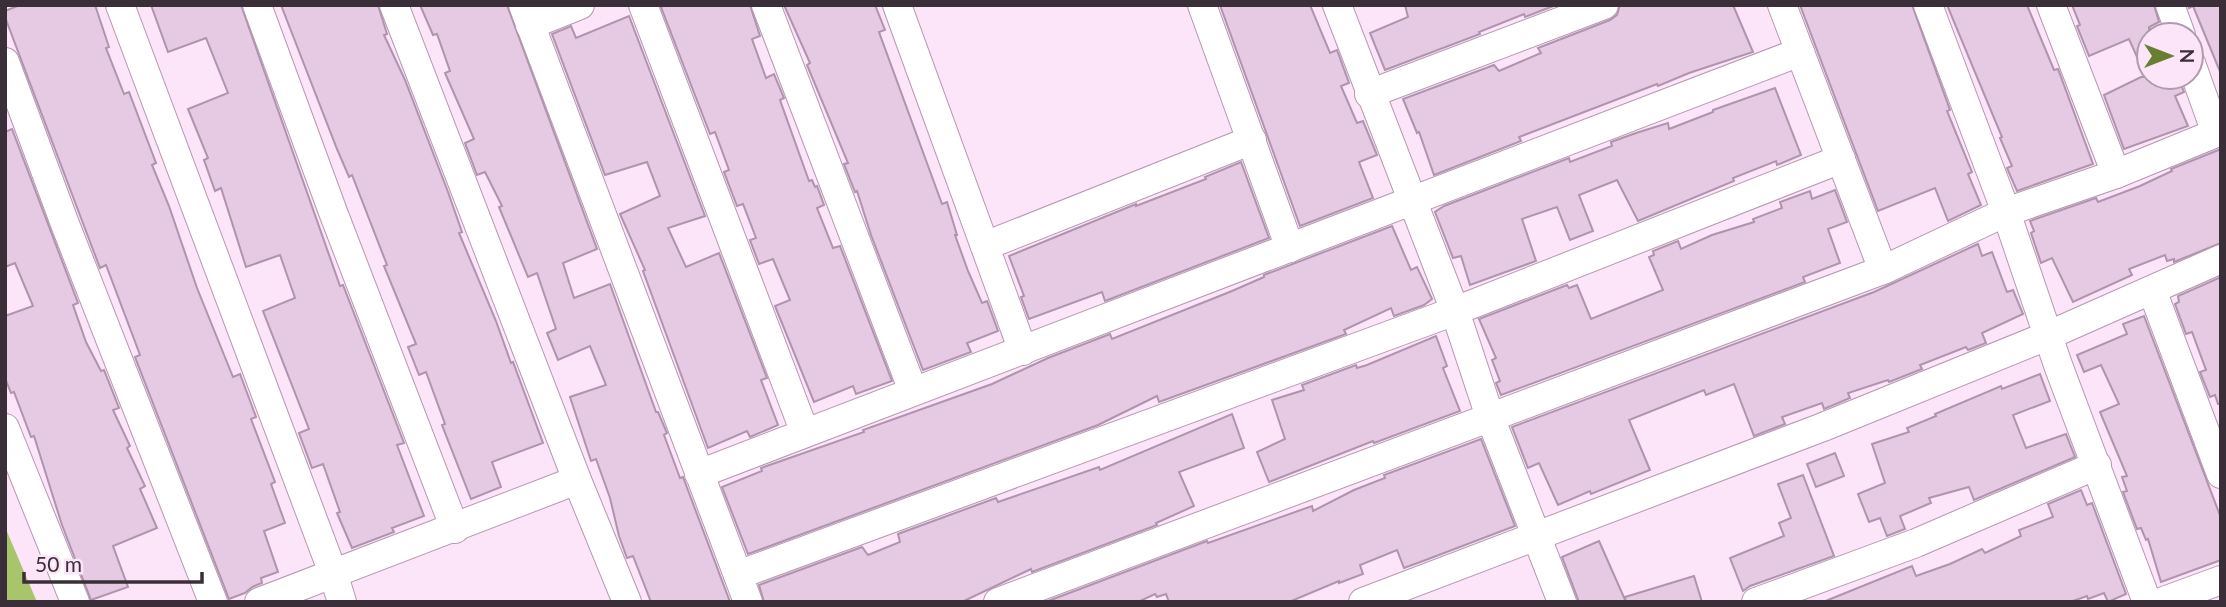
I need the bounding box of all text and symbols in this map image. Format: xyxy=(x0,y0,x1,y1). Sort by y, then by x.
north arrow xyxy=(2135,21,2205,91)
text: N xyxy=(2176,49,2199,63)
scale bar xyxy=(24,540,203,584)
text: 50 m xyxy=(35,551,82,576)

